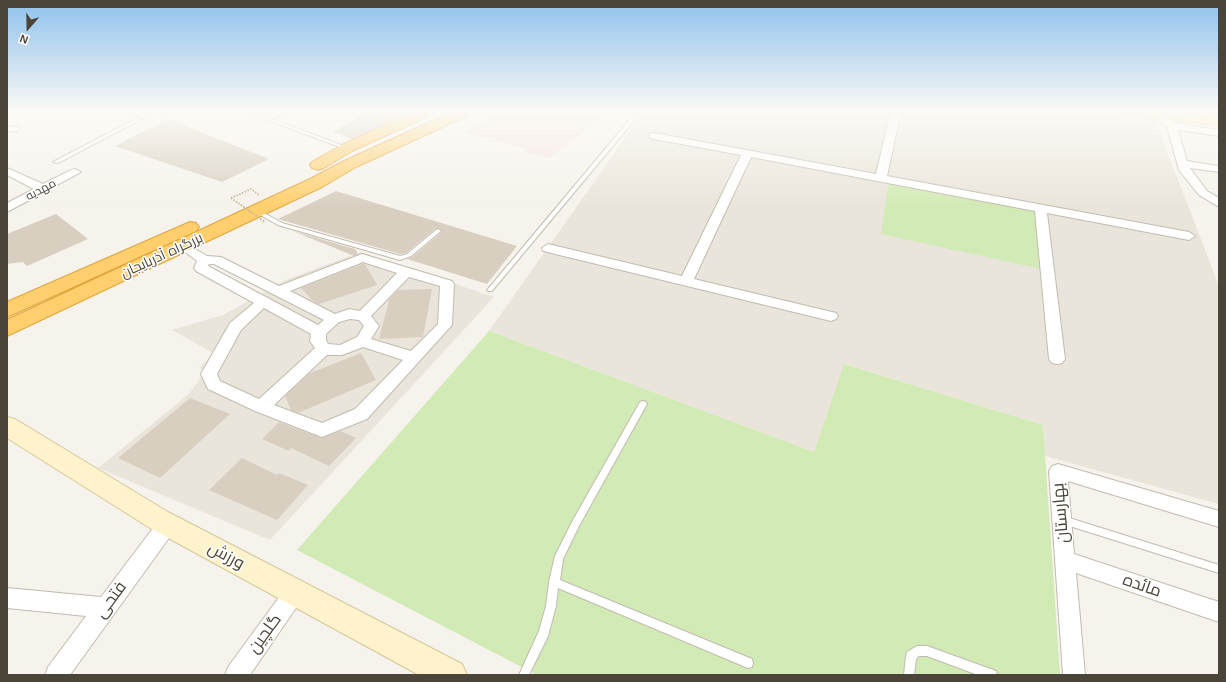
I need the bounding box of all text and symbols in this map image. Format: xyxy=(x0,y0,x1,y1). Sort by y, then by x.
north arrow xyxy=(8,8,48,48)
text: N xyxy=(18,32,30,46)
street label: مهدیه xyxy=(23,176,59,204)
street label: بزرگراه آذربایجان xyxy=(118,230,206,282)
street label: بهارستان xyxy=(1048,482,1074,544)
street label: ورزش xyxy=(204,538,248,574)
street label: مائده xyxy=(1120,570,1164,602)
street label: فتحی xyxy=(91,578,131,622)
street label: گلچین xyxy=(244,610,286,658)

